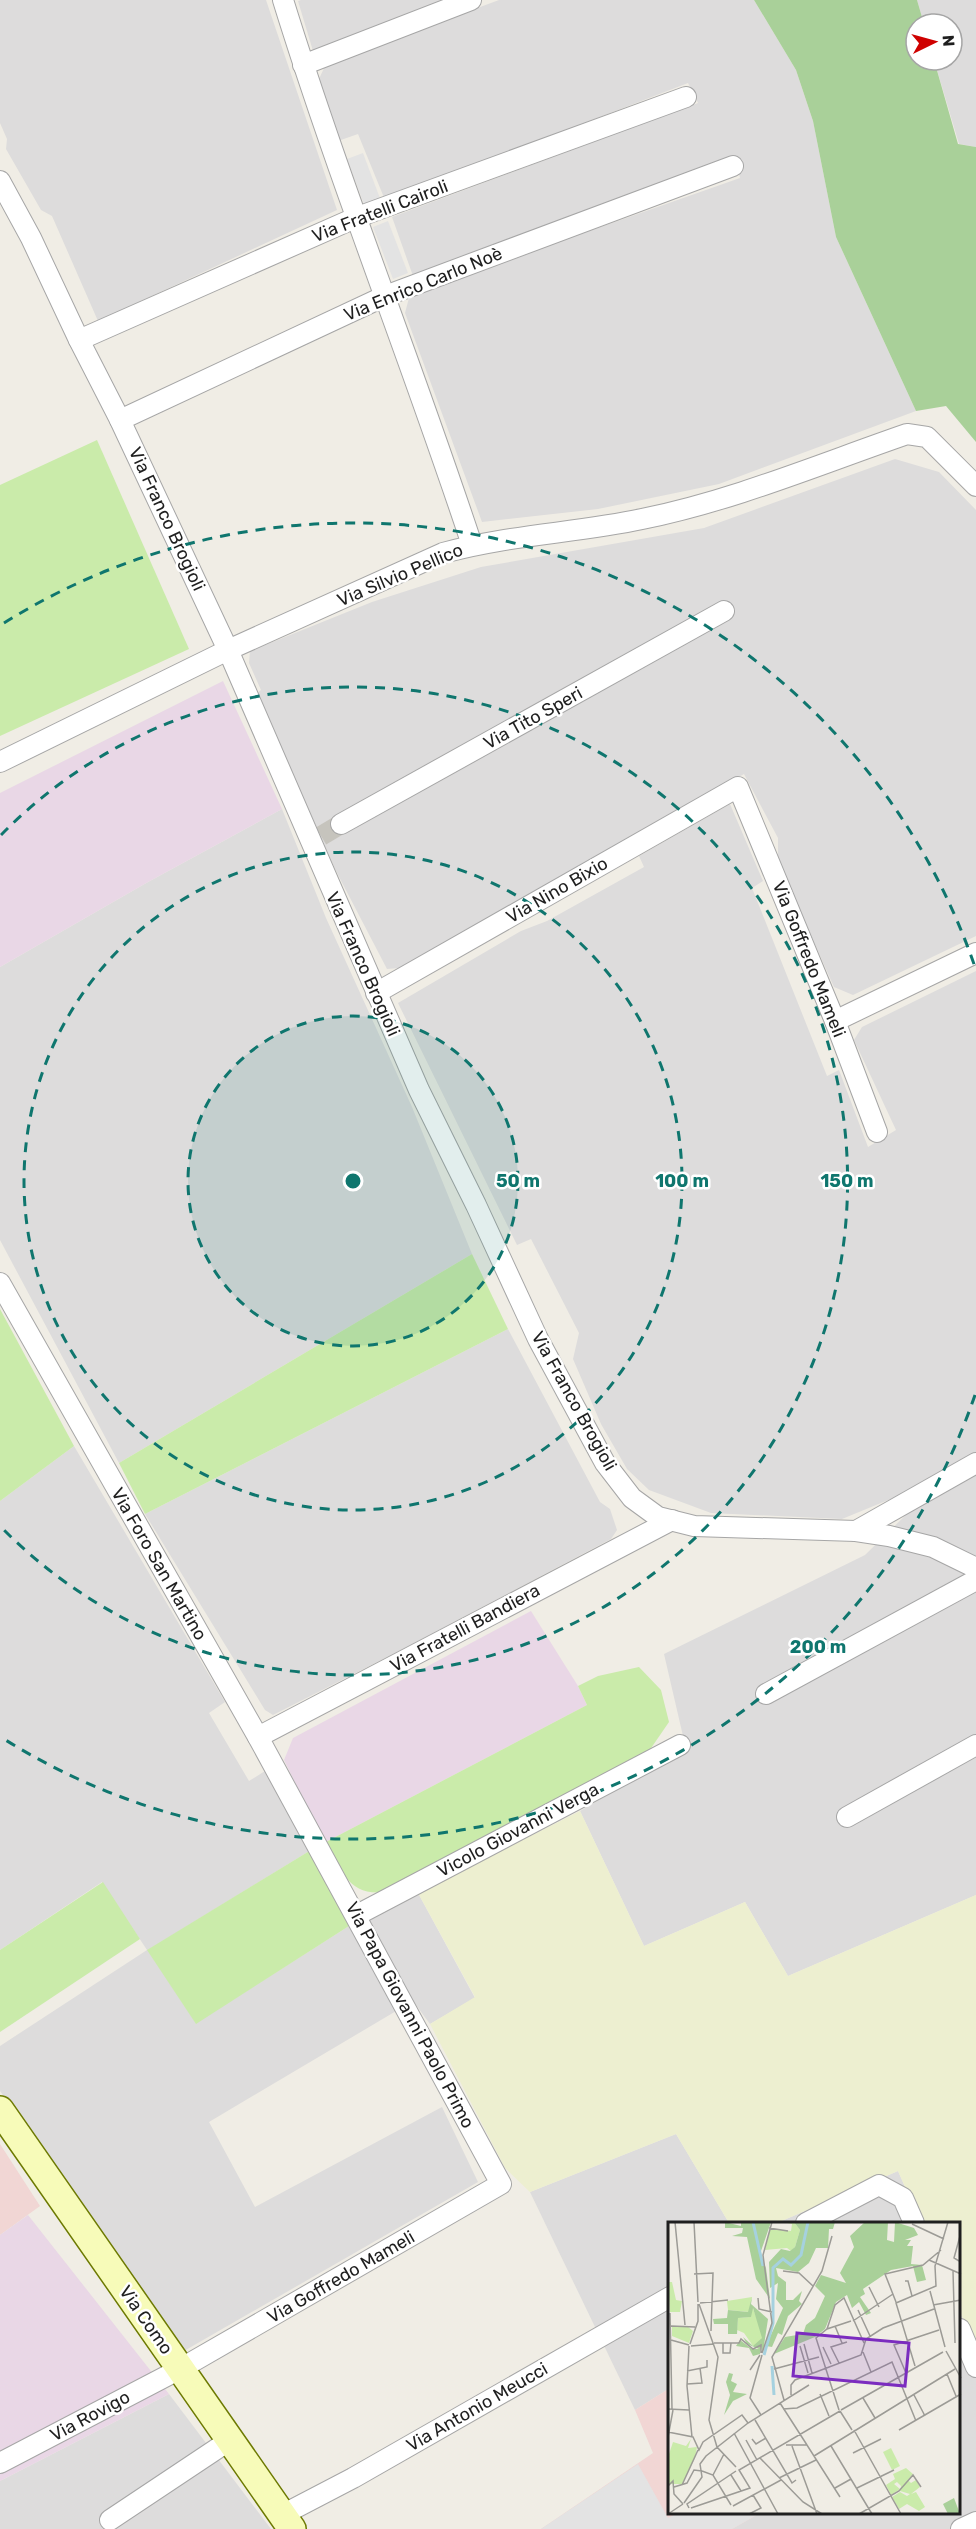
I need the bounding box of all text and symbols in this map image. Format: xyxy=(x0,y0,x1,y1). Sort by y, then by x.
north arrow xyxy=(904,12,964,72)
text: N xyxy=(938,34,958,47)
street label: Via Fratelli Cairoli xyxy=(309,175,451,247)
street label: Via Enrico Carlo Noè xyxy=(341,242,505,326)
street label: Via Franco Brogioli xyxy=(124,444,210,594)
street label: Via Silvio Pellico xyxy=(334,539,466,611)
street label: Via Tito Speri xyxy=(480,682,586,754)
street label: Via Nino Bixio xyxy=(502,852,612,928)
street label: Via Goffredo Mameli xyxy=(768,878,850,1040)
street label: Via Franco Brogioli xyxy=(321,888,405,1040)
text: 50 m xyxy=(496,1170,540,1192)
text: 100 m xyxy=(655,1170,709,1192)
text: 150 m xyxy=(820,1170,874,1192)
centre of rings xyxy=(343,1171,363,1191)
street label: Via Franco Brogioli xyxy=(527,1327,621,1475)
street label: Via Foro San Martino xyxy=(106,1484,212,1644)
street label: Via Fratelli Bandiera xyxy=(386,1579,544,1677)
text: 200 m xyxy=(790,1636,846,1658)
street label: Vicolo Giovanni Verga xyxy=(433,1778,603,1882)
street label: Via Papa Giovanni Paolo Primo xyxy=(341,1898,479,2132)
inset map xyxy=(668,2222,961,2514)
street label: Via Goffredo Mameli xyxy=(263,2226,419,2328)
street label: Via Como xyxy=(114,2281,178,2359)
street label: Via Antonio Meucci xyxy=(402,2358,552,2456)
street label: Via Rovigo xyxy=(46,2386,134,2446)

